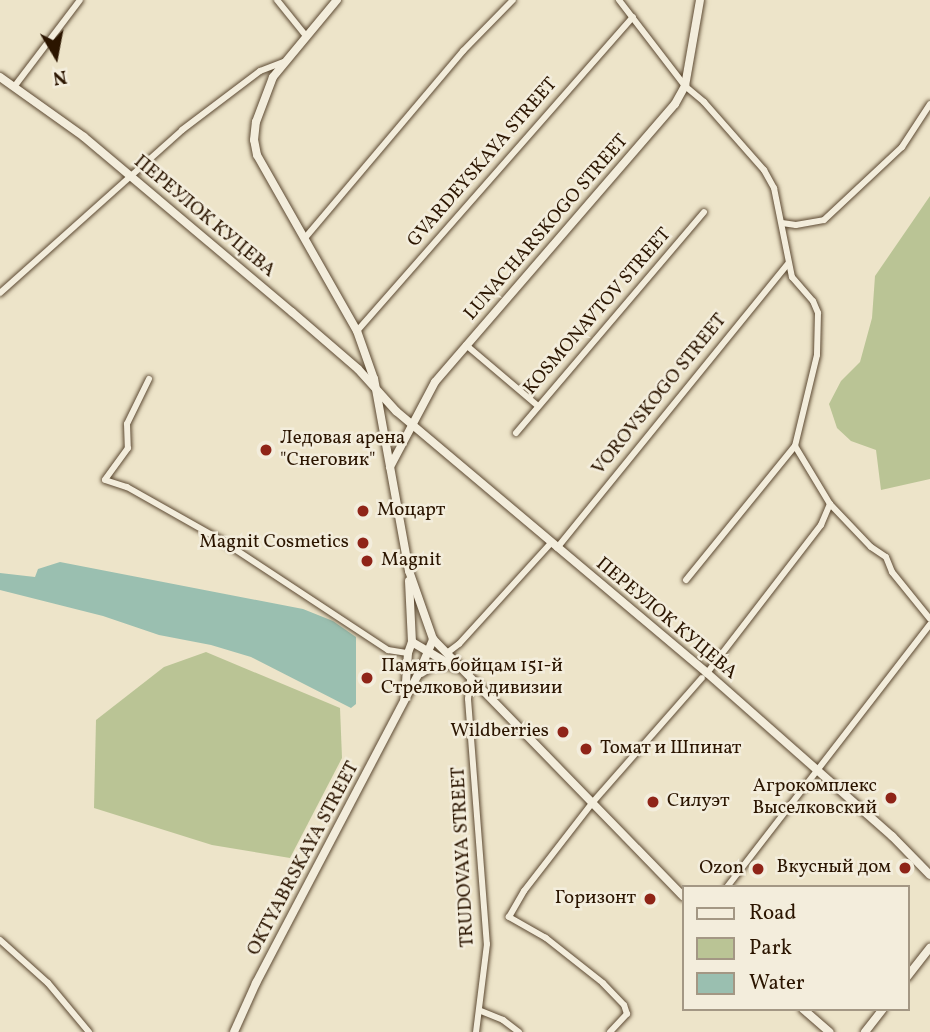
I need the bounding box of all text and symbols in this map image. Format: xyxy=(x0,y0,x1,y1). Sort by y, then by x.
north arrow xyxy=(21,21,91,91)
text: N xyxy=(51,63,69,91)
street label: GVARDEYSKAYA STREET xyxy=(403,74,563,252)
street label: LUNACHARSKOGO STREET xyxy=(460,131,634,325)
street label: ПЕРЕУЛОК КУЦЕВА xyxy=(129,151,279,283)
street label: KOSMONAVTOV STREET xyxy=(519,224,677,400)
street label: VOROVSKOGO STREET xyxy=(588,310,732,480)
place label: Ледовая арена "Снеговик" xyxy=(280,428,405,472)
marker: Ледовая арена "Снеговик" xyxy=(258,442,274,458)
place label: Моцарт xyxy=(377,500,445,522)
marker: Моцарт xyxy=(355,503,371,519)
place label: Magnit Cosmetics xyxy=(199,532,349,554)
marker: Magnit Cosmetics xyxy=(355,535,371,551)
place label: Magnit xyxy=(381,550,442,572)
marker: Magnit xyxy=(359,553,375,569)
street label: ПЕРЕУЛОК КУЦЕВА xyxy=(591,553,741,685)
place label: Память бойцам 151-й Стрелковой дивизии xyxy=(381,656,563,700)
marker: Память бойцам 151-й Стрелковой дивизии xyxy=(359,670,375,686)
place label: Wildberries xyxy=(450,721,549,743)
marker: Wildberries xyxy=(555,724,571,740)
place label: Томат и Шпинат xyxy=(600,738,741,760)
marker: Томат и Шпинат xyxy=(578,741,594,757)
street label: OKTYABRSKAYA STREET xyxy=(243,758,365,960)
street label: TRUDOVAYA STREET xyxy=(448,766,480,948)
place label: Агрокомплекс Выселковский xyxy=(753,776,877,820)
marker: Агрокомплекс Выселковский xyxy=(883,790,899,806)
place label: Силуэт xyxy=(667,791,730,813)
marker: Силуэт xyxy=(645,794,661,810)
place label: Вкусный дом xyxy=(777,857,891,879)
place label: Ozon xyxy=(699,858,744,880)
marker: Вкусный дом xyxy=(897,860,913,876)
marker: Ozon xyxy=(750,861,766,877)
legend xyxy=(682,885,909,1011)
place label: Горизонт xyxy=(555,888,636,910)
marker: Горизонт xyxy=(642,891,658,907)
text: Road xyxy=(749,899,796,928)
text: Park xyxy=(749,934,792,963)
text: Water xyxy=(749,969,805,998)

